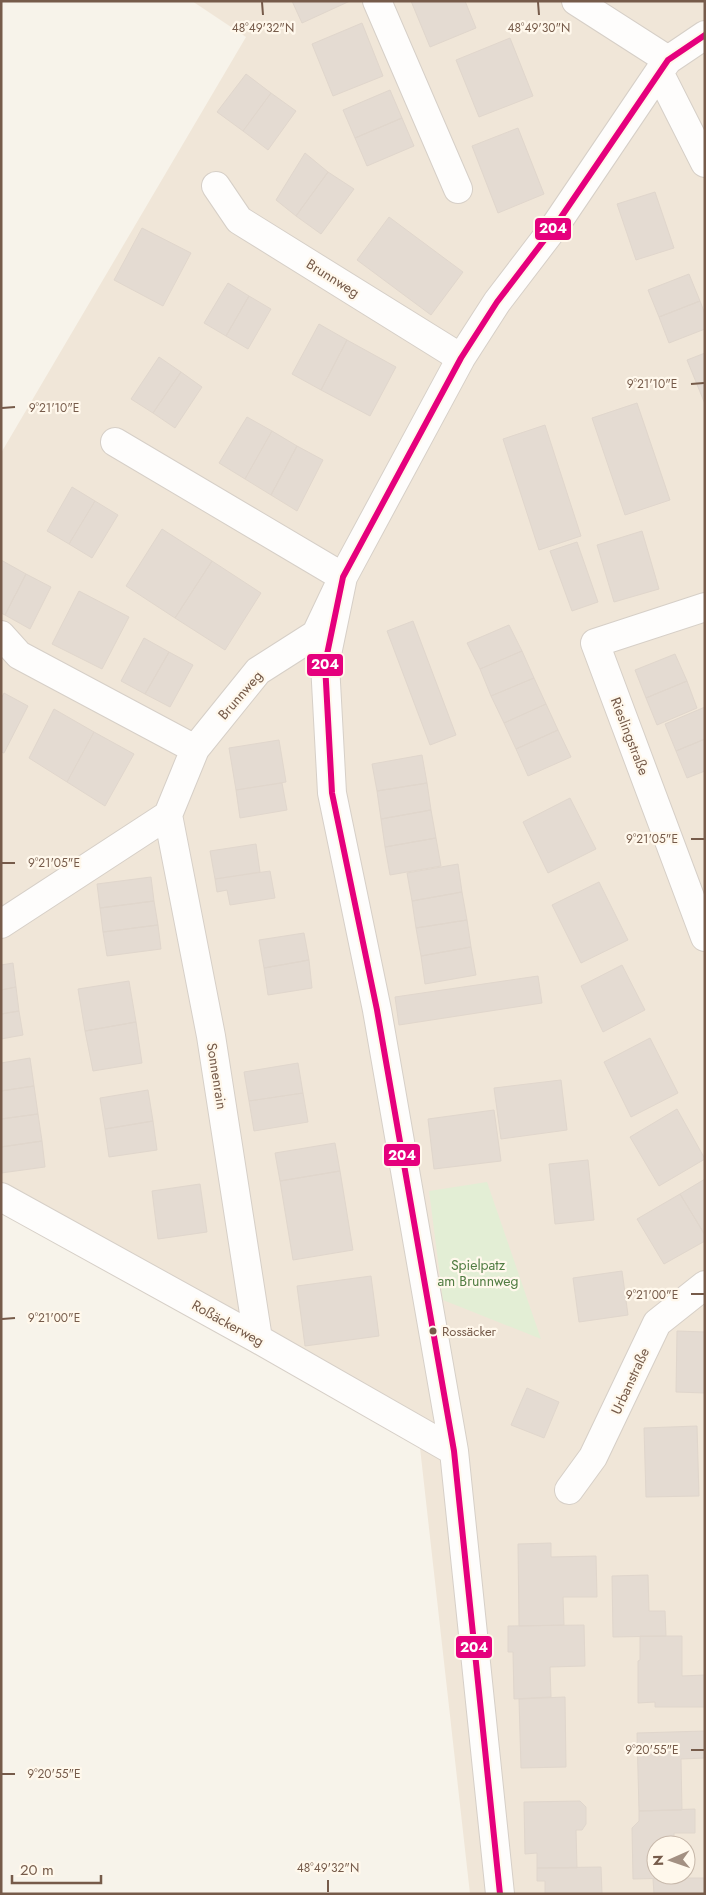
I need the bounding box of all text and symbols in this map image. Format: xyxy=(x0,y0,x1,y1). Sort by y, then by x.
text: 48°49'32"N xyxy=(232,19,294,37)
text: 48°49'30"N xyxy=(508,19,570,37)
line badge: 204 xyxy=(534,217,572,241)
text: 204 xyxy=(539,218,567,238)
street label: Brunnweg xyxy=(303,254,363,302)
text: 9°21'10"E xyxy=(627,375,677,393)
text: 9°21'10"E xyxy=(29,399,79,417)
line badge: 204 xyxy=(306,653,344,677)
text: 204 xyxy=(311,654,339,674)
street label: Brunnweg xyxy=(213,666,267,724)
street label: Rieslingstraße xyxy=(606,694,654,778)
text: 9°21'05"E xyxy=(626,830,678,848)
text: 9°21'05"E xyxy=(28,854,80,872)
street label: Sonnenrain xyxy=(202,1041,232,1111)
line badge: 204 xyxy=(383,1143,421,1167)
text: 204 xyxy=(388,1145,416,1165)
park label: Spielpatz am Brunnweg xyxy=(438,1255,518,1291)
text: 9°21'00"E xyxy=(626,1286,678,1304)
street label: Roßäckerweg xyxy=(188,1295,268,1351)
text: 9°21'00"E xyxy=(28,1309,80,1327)
place label: Rossäcker xyxy=(442,1322,497,1341)
marker: Rossäcker xyxy=(428,1326,438,1336)
street label: Urbanstraße xyxy=(606,1344,654,1418)
line badge: 204 xyxy=(455,1635,493,1659)
text: 204 xyxy=(460,1637,488,1657)
text: 9°20'55"E xyxy=(625,1741,679,1759)
text: 9°20'55"E xyxy=(27,1765,81,1783)
north arrow xyxy=(646,1835,696,1885)
scale bar xyxy=(12,1852,101,1884)
text: N xyxy=(648,1855,668,1866)
text: 20 m xyxy=(20,1859,54,1881)
text: 48°49'32"N xyxy=(297,1859,359,1877)

